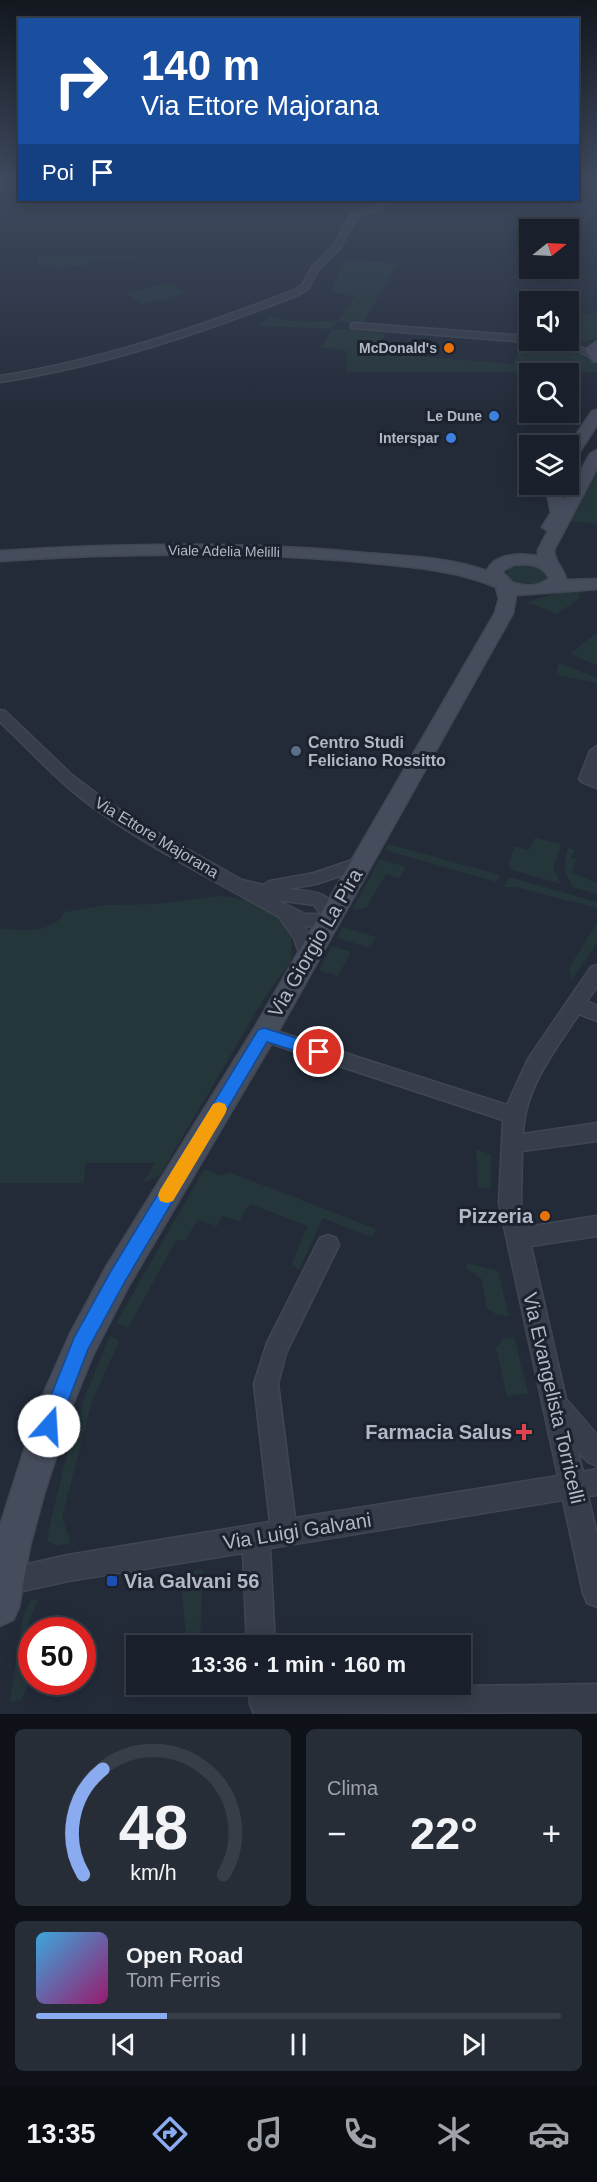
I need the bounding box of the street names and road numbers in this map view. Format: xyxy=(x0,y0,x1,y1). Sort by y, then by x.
street label: Viale Adelia Melilli xyxy=(168,542,280,560)
street label: Via Ettore Majorana xyxy=(92,794,222,881)
street label: Via Giorgio La Pira xyxy=(264,864,367,1021)
street label: Via Evangelista Torricelli xyxy=(519,1290,589,1506)
street label: Via Luigi Galvani xyxy=(221,1508,373,1554)

